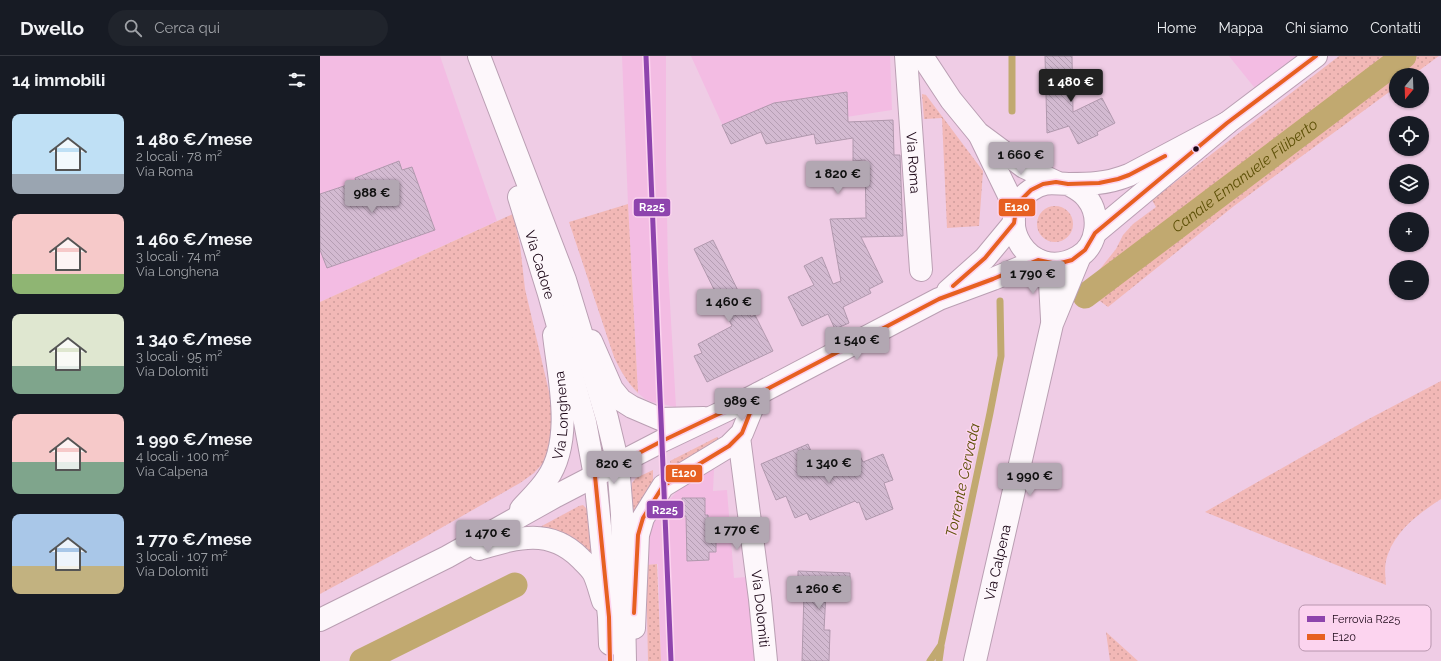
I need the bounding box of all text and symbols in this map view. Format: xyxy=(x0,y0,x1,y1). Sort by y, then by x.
search box xyxy=(108,10,388,46)
text: Dwello xyxy=(20,17,84,39)
icon: search xyxy=(122,17,144,39)
text: Cerca qui xyxy=(154,19,220,37)
text: Home xyxy=(1157,20,1196,36)
text: Mappa xyxy=(1218,20,1263,36)
text: Chi siamo xyxy=(1285,20,1348,36)
text: Contatti xyxy=(1370,20,1421,36)
north arrow xyxy=(1389,68,1429,108)
map controls xyxy=(1389,68,1429,300)
icon: filters xyxy=(286,69,308,91)
pin: 1 480 € xyxy=(1034,69,1108,103)
text: 14 immobili xyxy=(12,70,105,90)
text: 1 480 € xyxy=(1048,74,1094,89)
water label: Canale Emanuele Filiberto xyxy=(1168,115,1321,236)
button: locate xyxy=(1389,116,1429,156)
text: 1 480 €/mese xyxy=(136,129,252,149)
icon: home xyxy=(44,130,92,178)
street label: Via Roma xyxy=(903,131,924,194)
pin: 1 660 € xyxy=(984,142,1058,176)
unlabelled marker xyxy=(1191,144,1201,154)
text: 1 660 € xyxy=(998,147,1044,162)
text: 2 locali · 78 m² xyxy=(136,149,222,164)
pin: 1 820 € xyxy=(801,161,875,195)
text: Via Roma xyxy=(136,164,193,179)
button: layers xyxy=(1389,164,1429,204)
text: 1 820 € xyxy=(815,166,861,181)
pin: 988 € xyxy=(344,180,400,214)
text: 988 € xyxy=(354,185,390,200)
line badge: R225 xyxy=(633,198,671,217)
line badge: E120 xyxy=(998,198,1036,217)
text: R225 xyxy=(639,201,665,214)
text: E120 xyxy=(1004,201,1030,214)
button: + xyxy=(1389,212,1429,252)
text: 1 460 €/mese xyxy=(136,229,253,249)
street label: Via Cadore xyxy=(522,229,558,301)
icon: home xyxy=(44,230,92,278)
text: 3 locali · 74 m² xyxy=(136,249,221,264)
button: − xyxy=(1389,260,1429,300)
pin: 1 790 € xyxy=(996,261,1070,295)
text: Via Longhena xyxy=(136,264,219,279)
text: 1 790 € xyxy=(1010,266,1056,281)
pin: 1 460 € xyxy=(692,289,766,323)
text: 1 460 € xyxy=(706,294,752,309)
pin: 1 540 € xyxy=(820,327,894,361)
text: 1 340 €/mese xyxy=(136,329,252,349)
icon: home xyxy=(44,330,92,378)
text: 1 540 € xyxy=(834,332,880,347)
text: 3 locali · 95 m² xyxy=(136,349,222,364)
text: Via Dolomiti xyxy=(136,364,208,379)
street label: Via Longhena xyxy=(549,370,571,462)
pin: 989 € xyxy=(714,388,770,422)
text: 989 € xyxy=(724,393,760,408)
water label: Torrente Cervada xyxy=(942,421,984,538)
text: 1 990 €/mese xyxy=(136,429,253,449)
icon: home xyxy=(44,430,92,478)
text: 4 locali · 100 m² xyxy=(136,449,229,464)
pin: 1 340 € xyxy=(792,450,866,484)
pin: 820 € xyxy=(586,451,642,485)
text: 1 340 € xyxy=(806,455,852,470)
text: 820 € xyxy=(596,456,632,471)
pin: 1 990 € xyxy=(993,463,1067,497)
text: Via Calpena xyxy=(136,464,208,479)
line badge: E120 xyxy=(665,464,703,483)
text: E120 xyxy=(671,467,697,480)
text: 1 990 € xyxy=(1007,468,1053,483)
line badge: R225 xyxy=(646,500,684,519)
text: R225 xyxy=(652,504,678,517)
pin: 1 770 € xyxy=(700,517,774,551)
pin: 1 470 € xyxy=(451,520,525,554)
text: 1 770 € xyxy=(714,522,760,537)
street label: Via Calpena xyxy=(981,523,1014,602)
text: 1 470 € xyxy=(465,525,511,540)
text: 1 770 €/mese xyxy=(136,529,252,549)
icon: home xyxy=(44,530,92,578)
text: 3 locali · 107 m² xyxy=(136,549,228,564)
text: Via Dolomiti xyxy=(136,564,208,579)
street label: Via Dolomiti xyxy=(748,569,773,648)
pin: 1 260 € xyxy=(782,576,856,610)
text: 1 260 € xyxy=(796,581,842,596)
legend xyxy=(1299,605,1431,651)
text: Ferrovia R225 xyxy=(1332,613,1400,626)
text: E120 xyxy=(1332,631,1356,644)

